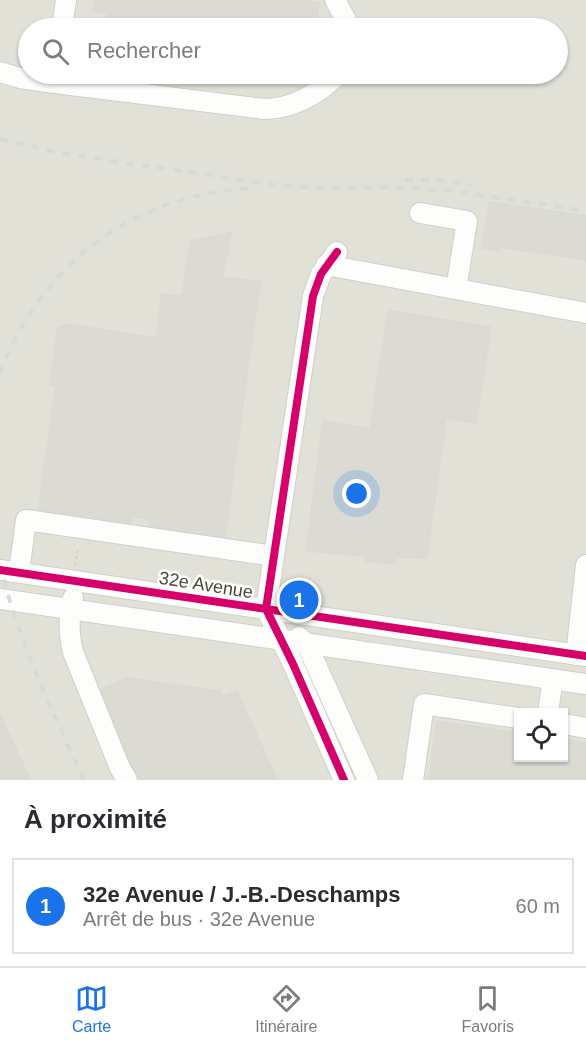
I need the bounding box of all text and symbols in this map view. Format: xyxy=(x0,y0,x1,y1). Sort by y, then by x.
search box xyxy=(18,18,568,84)
icon: search xyxy=(39,35,72,68)
text: Rechercher xyxy=(87,38,201,63)
your location xyxy=(342,479,371,508)
street label: 32e Avenue xyxy=(158,568,254,602)
pin: 1 xyxy=(280,578,318,622)
map controls xyxy=(514,708,568,762)
button: locate xyxy=(514,708,568,762)
text: À proximité xyxy=(24,804,167,834)
text: 32e Avenue / J.-B.-Deschamps xyxy=(83,882,401,907)
text: 1 xyxy=(40,895,51,917)
text: 60 m xyxy=(516,895,560,917)
text: Arrêt de bus · 32e Avenue xyxy=(83,908,315,930)
tab: Carte xyxy=(72,982,111,1036)
tab: Itinéraire xyxy=(255,982,317,1036)
tab: Favoris xyxy=(461,982,514,1036)

